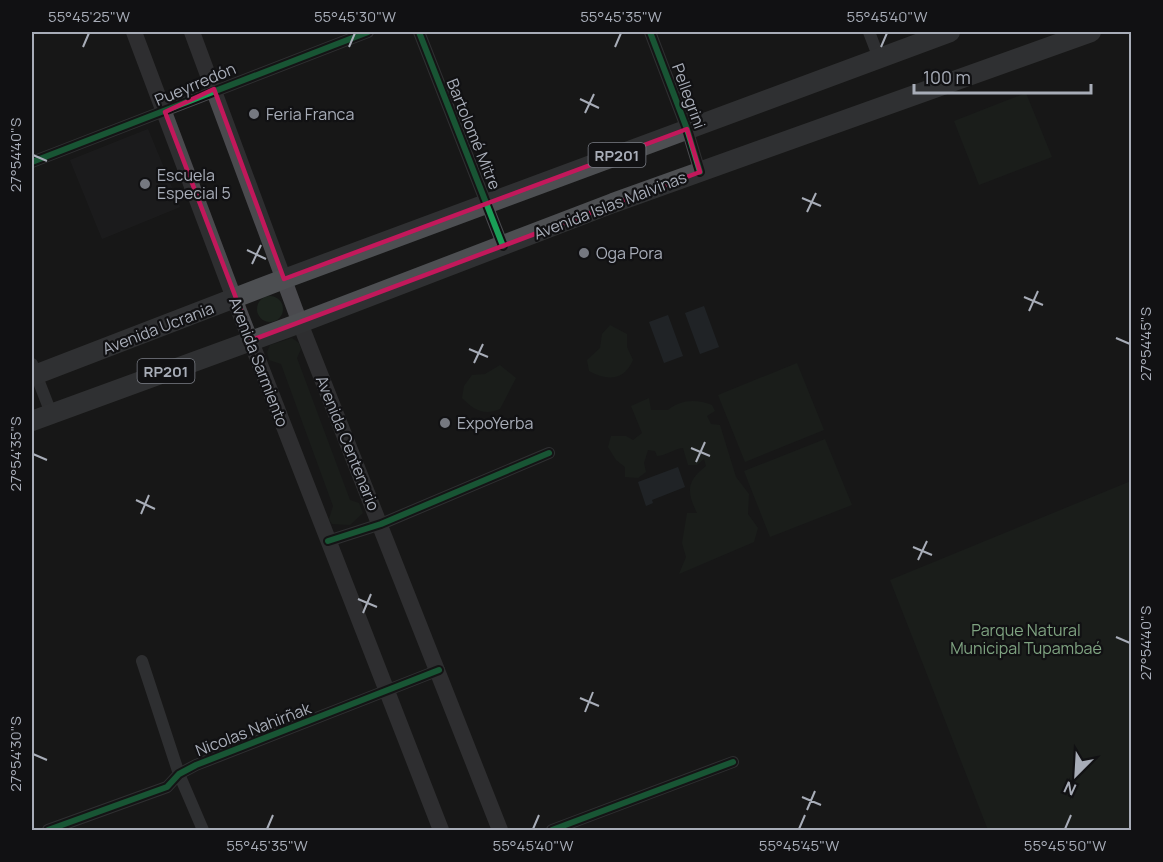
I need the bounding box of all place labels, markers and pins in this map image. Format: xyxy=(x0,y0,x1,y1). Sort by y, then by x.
place label: Feria Franca xyxy=(266,103,354,125)
marker: Feria Franca xyxy=(247,107,261,121)
place label: Escuela Especial 5 xyxy=(157,164,231,204)
marker: Escuela Especial 5 xyxy=(138,177,152,191)
place label: Oga Pora xyxy=(596,242,663,264)
marker: Oga Pora xyxy=(577,246,591,260)
place label: ExpoYerba xyxy=(457,412,533,434)
marker: ExpoYerba xyxy=(438,416,452,430)

